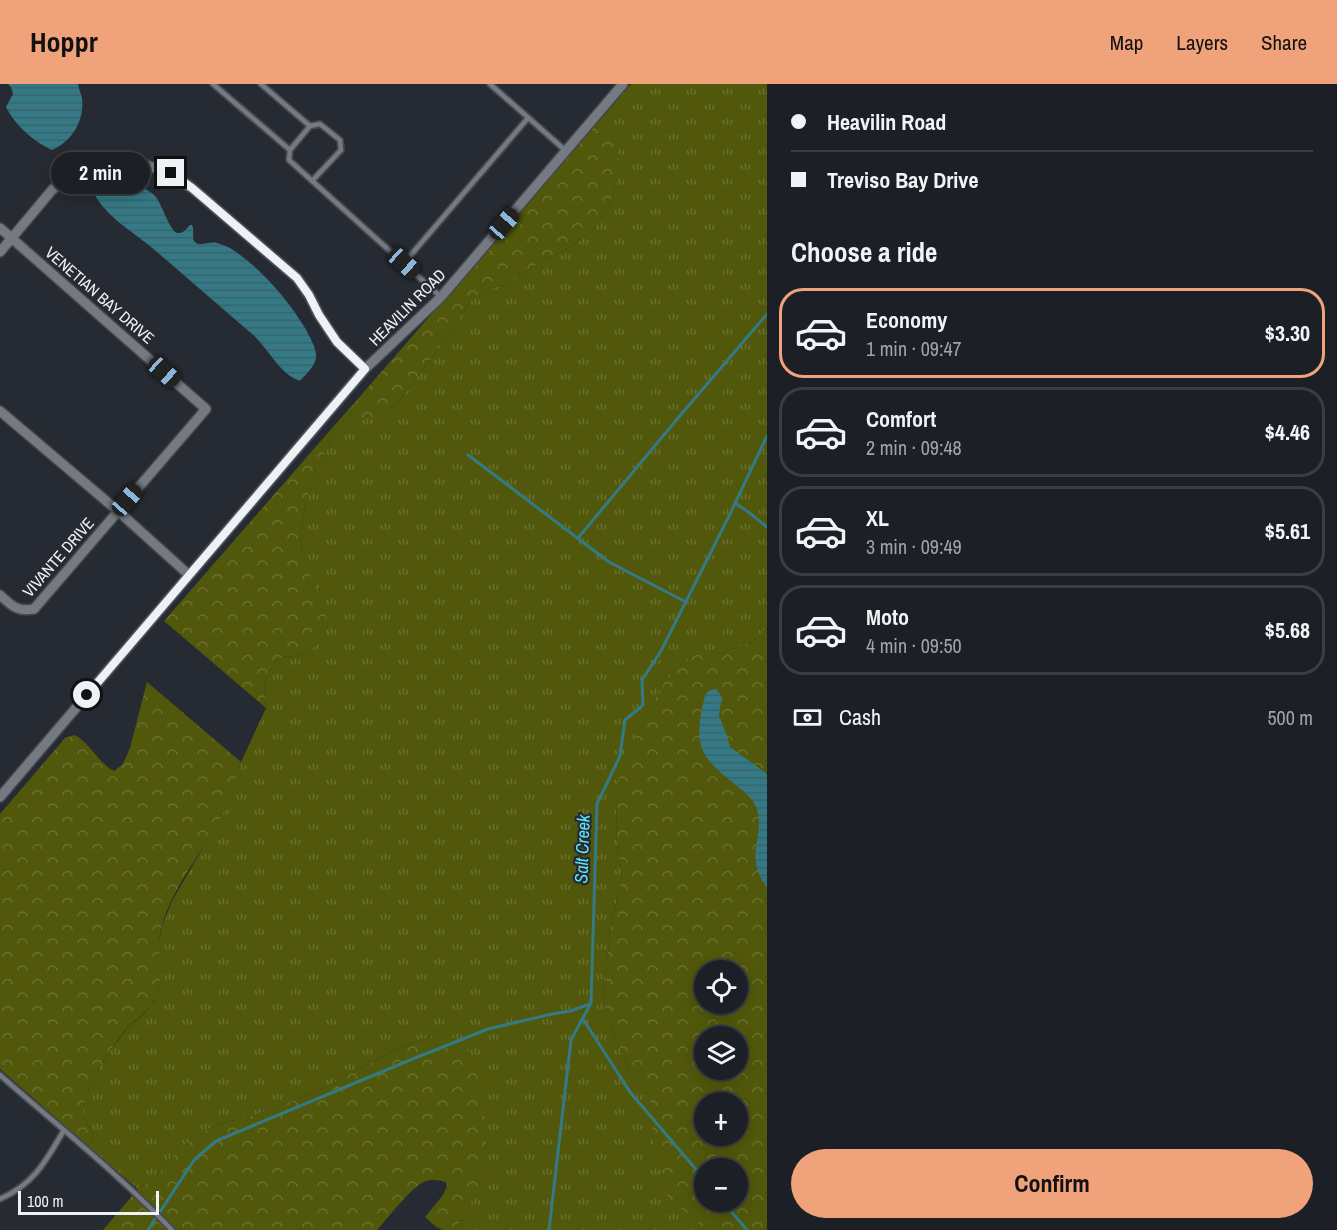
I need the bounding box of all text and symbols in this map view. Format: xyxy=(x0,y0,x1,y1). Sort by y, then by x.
text: Hoppr xyxy=(30,23,98,61)
text: Map xyxy=(1110,28,1143,57)
text: Layers xyxy=(1176,28,1228,57)
text: Share xyxy=(1261,28,1307,57)
text: Heavilin Road xyxy=(827,107,946,137)
callout: 2 min xyxy=(51,152,150,194)
text: 2 min xyxy=(79,159,122,186)
route end xyxy=(157,159,184,186)
text: Treviso Bay Drive xyxy=(827,165,978,195)
car xyxy=(485,205,523,243)
text: Choose a ride xyxy=(791,234,937,270)
street label: VENETIAN BAY DRIVE xyxy=(41,241,159,349)
car xyxy=(385,244,423,282)
street label: HEAVILIN ROAD xyxy=(364,264,450,350)
text: Economy xyxy=(866,305,947,335)
icon: car xyxy=(794,306,848,360)
text: $3.30 xyxy=(1265,318,1310,348)
text: 1 min · 09:47 xyxy=(866,335,962,362)
car xyxy=(145,353,183,391)
text: Comfort xyxy=(866,404,936,434)
icon: car xyxy=(794,405,848,459)
text: $4.46 xyxy=(1265,417,1310,447)
text: 2 min · 09:48 xyxy=(866,434,962,461)
car xyxy=(108,481,146,519)
text: XL xyxy=(866,503,889,533)
icon: car xyxy=(794,504,848,558)
street label: VIVANTE DRIVE xyxy=(17,512,99,602)
text: $5.61 xyxy=(1265,516,1310,546)
text: 3 min · 09:49 xyxy=(866,533,962,560)
text: Moto xyxy=(866,602,909,632)
icon: car xyxy=(794,603,848,657)
text: $5.68 xyxy=(1265,615,1310,645)
text: 4 min · 09:50 xyxy=(866,632,962,659)
route start xyxy=(73,681,100,708)
icon: cash xyxy=(791,701,824,734)
text: Cash xyxy=(839,702,881,732)
text: 500 m xyxy=(1267,704,1313,731)
water label: Salt Creek xyxy=(568,814,596,884)
map controls xyxy=(694,960,748,1212)
button: locate xyxy=(694,960,748,1014)
button: layers xyxy=(694,1026,748,1080)
button: + xyxy=(694,1092,748,1146)
button: Confirm xyxy=(791,1149,1313,1218)
button: − xyxy=(694,1158,748,1212)
scale bar xyxy=(18,1188,159,1216)
text: 100 m xyxy=(27,1190,63,1212)

